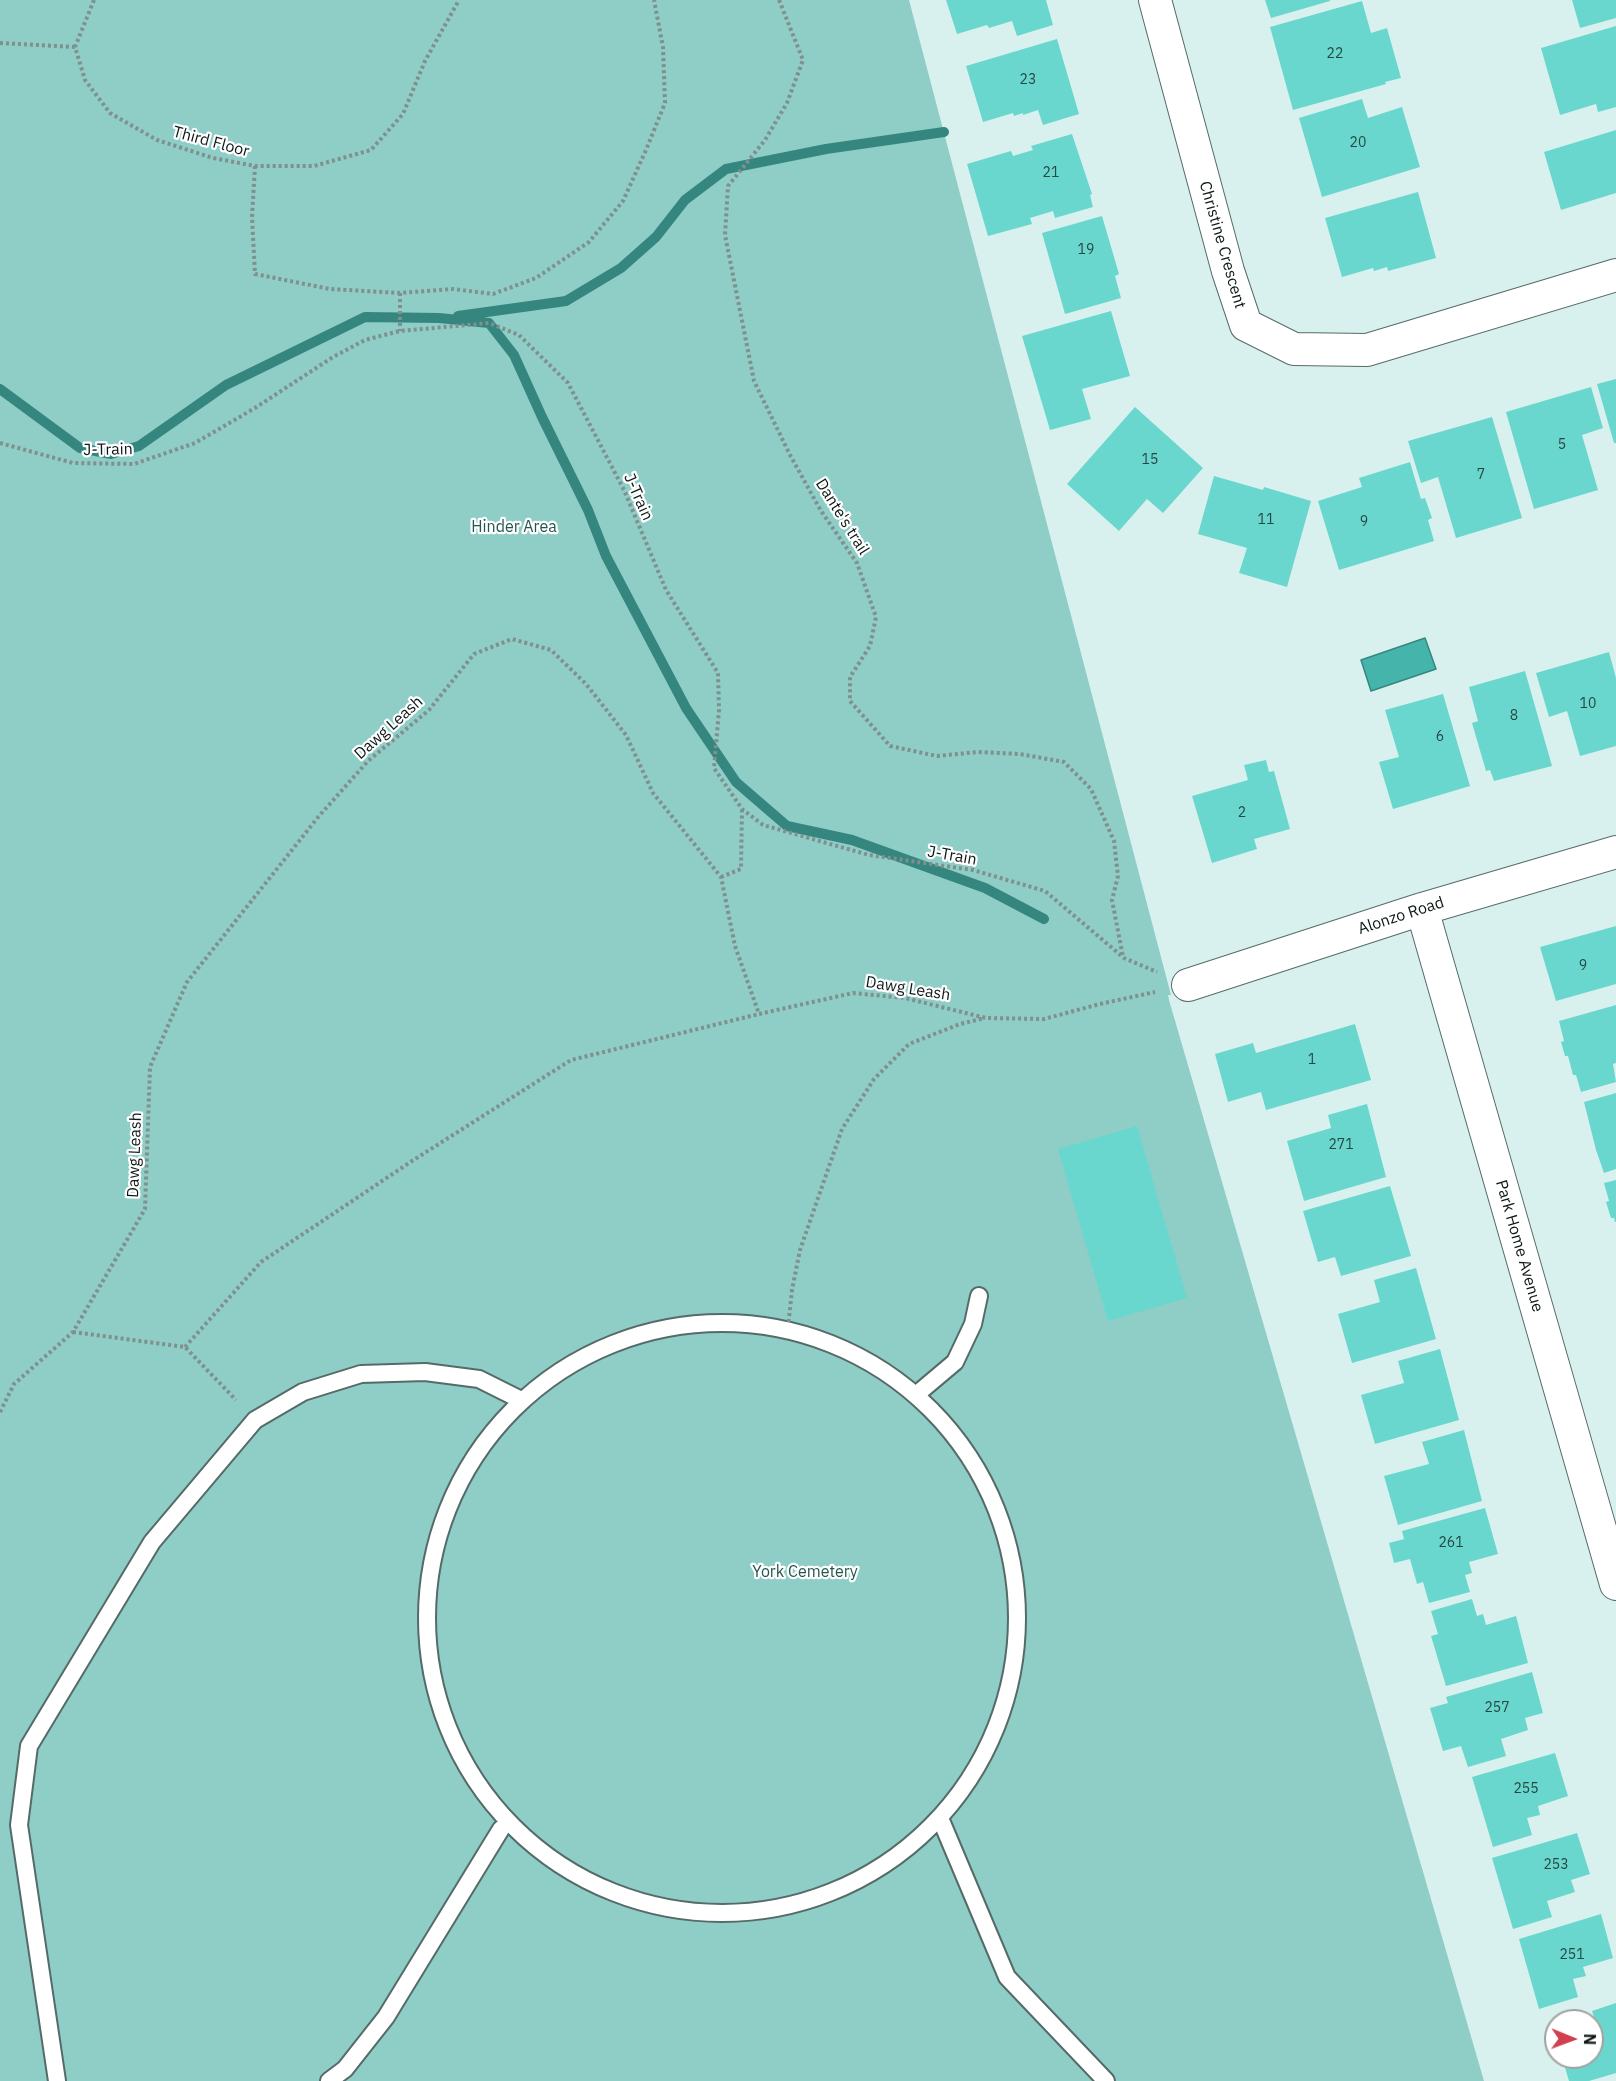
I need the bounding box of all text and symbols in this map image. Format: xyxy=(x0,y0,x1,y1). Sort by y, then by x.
house number: 22 xyxy=(1327,46,1343,62)
house number: 23 xyxy=(1020,72,1036,88)
street label: Third Floor xyxy=(171,123,251,161)
house number: 20 xyxy=(1350,135,1366,151)
house number: 21 xyxy=(1043,165,1059,181)
street label: Christine Crescent xyxy=(1195,179,1249,311)
house number: 19 xyxy=(1078,242,1094,258)
house number: 5 xyxy=(1558,437,1566,453)
street label: J-Train xyxy=(83,440,133,460)
house number: 15 xyxy=(1142,452,1158,468)
house number: 7 xyxy=(1477,467,1485,483)
street label: J-Train xyxy=(619,470,657,524)
street label: Dante's trail xyxy=(811,475,873,559)
house number: 11 xyxy=(1258,512,1274,528)
house number: 9 xyxy=(1360,514,1368,530)
park label: Hinder Area xyxy=(471,517,557,537)
street label: Dawg Leash xyxy=(351,692,427,764)
house number: 10 xyxy=(1580,696,1596,712)
house number: 8 xyxy=(1510,708,1518,724)
house number: 6 xyxy=(1436,729,1444,745)
house number: 2 xyxy=(1238,805,1246,821)
street label: J-Train xyxy=(926,842,978,870)
street label: Alonzo Road xyxy=(1356,893,1446,939)
house number: 9 xyxy=(1579,958,1587,974)
street label: Dawg Leash xyxy=(864,973,952,1005)
house number: 1 xyxy=(1308,1052,1316,1068)
street label: Dawg Leash xyxy=(124,1112,146,1198)
house number: 271 xyxy=(1328,1137,1354,1153)
street label: Park Home Avenue xyxy=(1491,1178,1547,1314)
house number: 261 xyxy=(1438,1535,1464,1551)
park label: York Cemetery xyxy=(752,1562,858,1582)
house number: 257 xyxy=(1484,1700,1510,1716)
house number: 255 xyxy=(1513,1781,1539,1797)
house number: 253 xyxy=(1543,1857,1569,1873)
house number: 251 xyxy=(1559,1947,1585,1963)
north arrow xyxy=(1544,2009,1604,2069)
text: N xyxy=(1580,2033,1600,2045)

